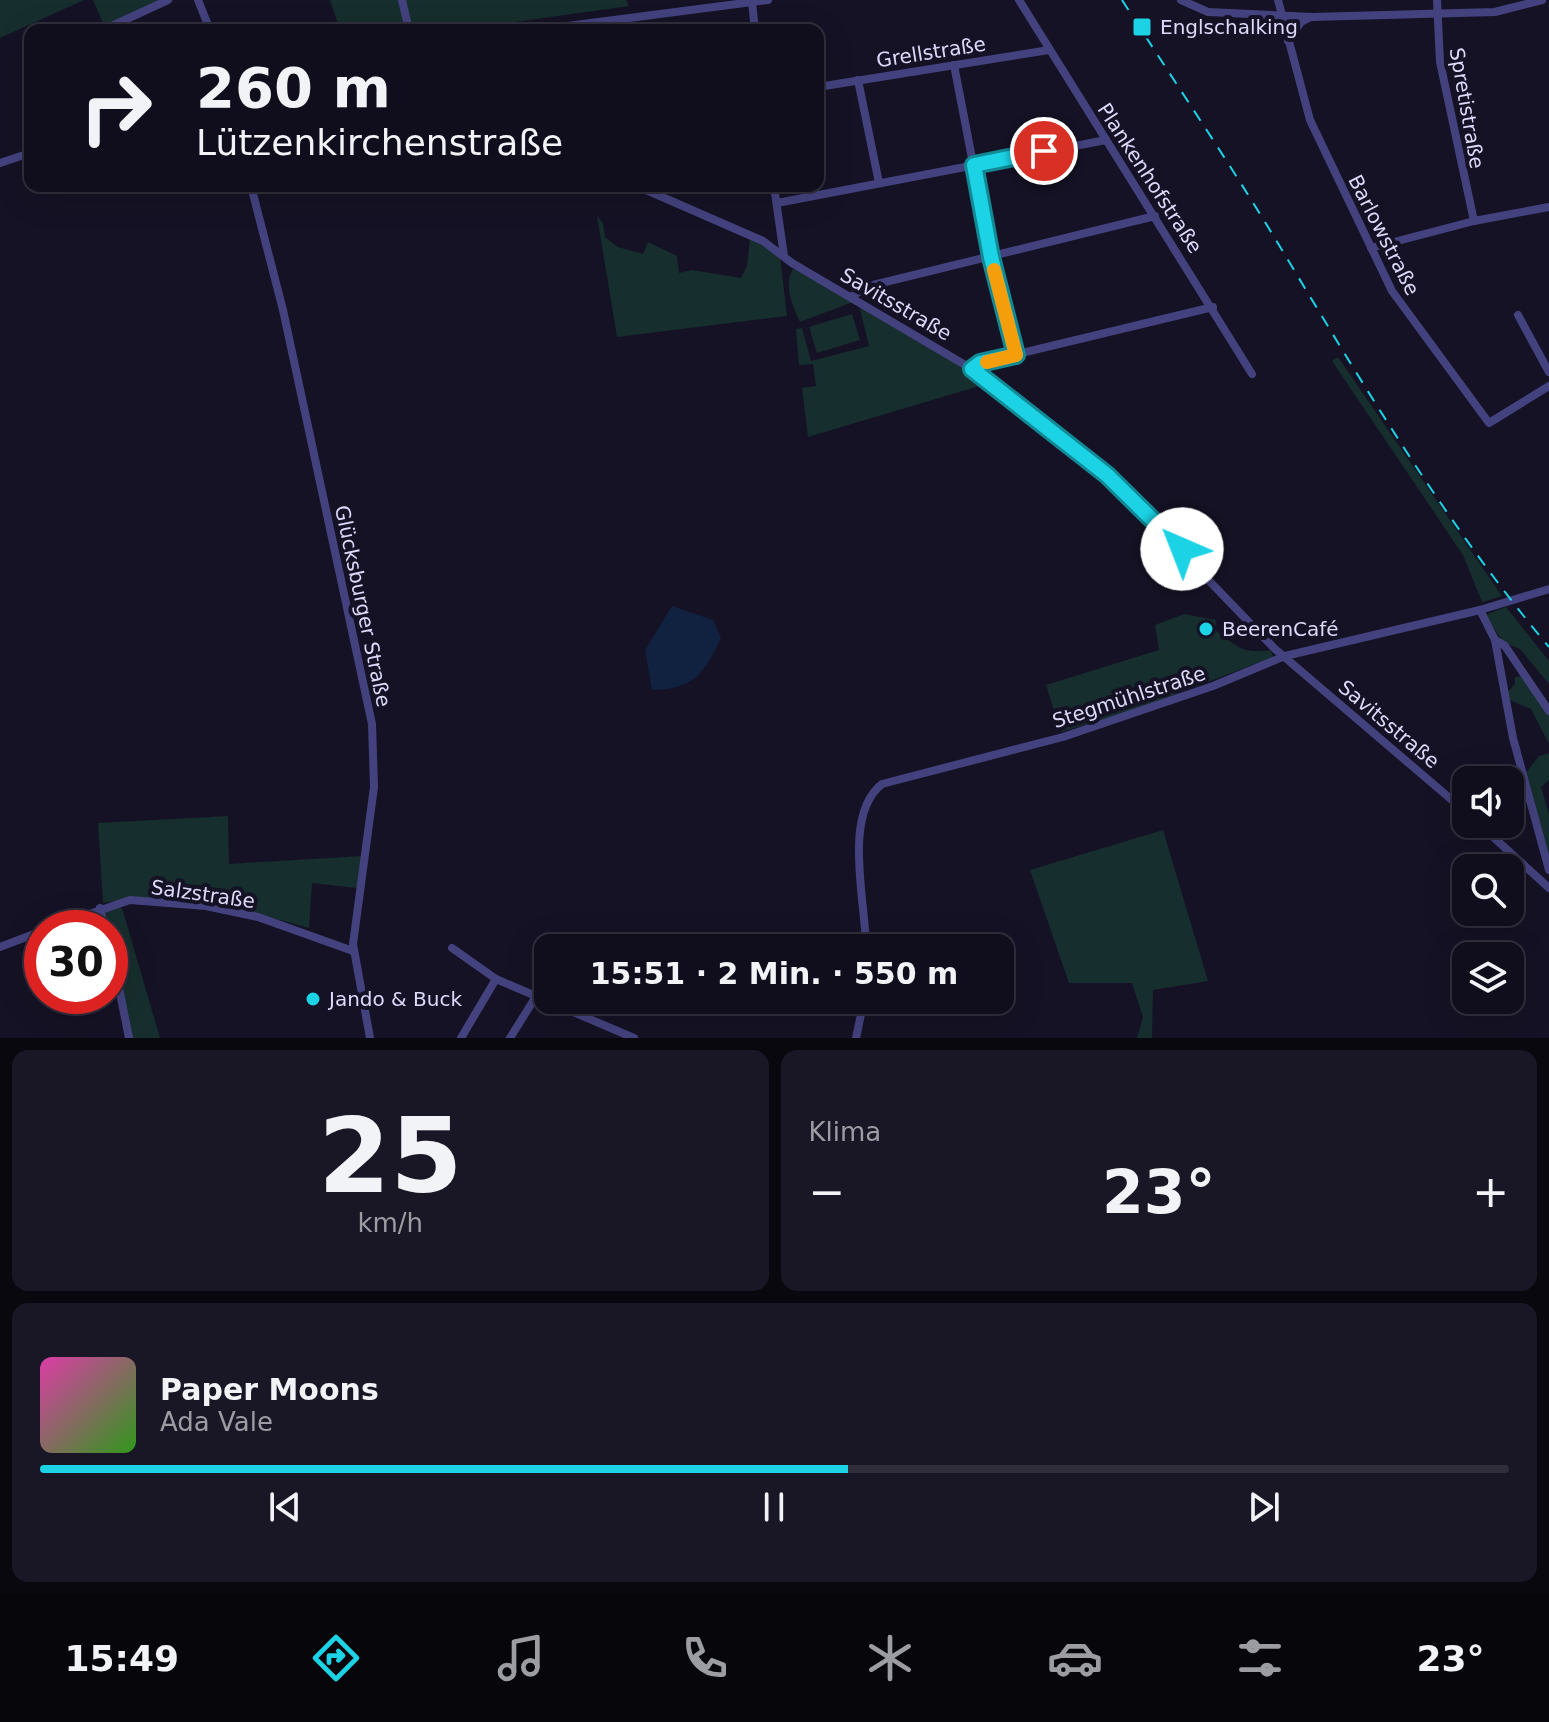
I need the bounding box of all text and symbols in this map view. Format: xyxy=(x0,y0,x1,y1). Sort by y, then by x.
place label: Englschalking xyxy=(1160,15,1298,39)
marker: Englschalking xyxy=(1131,16,1153,38)
street label: Grellstraße xyxy=(875,32,987,72)
street label: Spretistraße xyxy=(1445,46,1489,170)
text: 260 m xyxy=(196,55,391,120)
icon: right xyxy=(64,56,168,160)
street label: Plankenhofstraße xyxy=(1093,98,1207,258)
pin xyxy=(1010,117,1078,185)
text: Lützenkirchenstraße xyxy=(196,122,563,163)
icon: arrive xyxy=(1022,129,1066,173)
street label: Barlowstraße xyxy=(1343,171,1425,299)
street label: Savitsstraße xyxy=(836,263,956,345)
street label: Glücksburger Straße xyxy=(330,503,396,709)
position arrow xyxy=(1140,507,1224,591)
place label: BeerenCafé xyxy=(1222,617,1339,641)
marker: BeerenCafé xyxy=(1197,620,1215,638)
street label: Stegmühlstraße xyxy=(1049,661,1209,733)
street label: Savitsstraße xyxy=(1334,675,1444,773)
map controls xyxy=(1452,766,1524,1014)
button: sound xyxy=(1452,766,1524,838)
button: search xyxy=(1452,854,1524,926)
street label: Salzstraße xyxy=(150,875,256,913)
speed limit sign: 30 xyxy=(24,910,128,1014)
button: layers xyxy=(1452,942,1524,1014)
text: 15:51 · 2 Min. · 550 m xyxy=(590,956,958,991)
place label: Jando & Buck xyxy=(327,987,462,1011)
marker: Jando & Buck xyxy=(304,990,322,1008)
text: 25 xyxy=(318,1095,463,1217)
text: Klima xyxy=(809,1117,881,1147)
text: 23° xyxy=(1102,1157,1216,1227)
text: − xyxy=(809,1166,845,1217)
text: + xyxy=(1472,1166,1509,1217)
text: km/h xyxy=(357,1208,423,1238)
text: Paper Moons xyxy=(160,1372,379,1407)
text: Ada Vale xyxy=(160,1407,273,1437)
icon: previous xyxy=(263,1485,307,1529)
icon: pause xyxy=(752,1485,796,1529)
icon: next xyxy=(1242,1485,1286,1529)
icon: directions xyxy=(308,1630,364,1686)
icon: music xyxy=(493,1630,549,1686)
icon: phone xyxy=(677,1630,733,1686)
icon: climate xyxy=(862,1630,918,1686)
icon: car xyxy=(1047,1630,1103,1686)
icon: filters xyxy=(1232,1630,1288,1686)
text: 15:49 xyxy=(64,1638,179,1679)
text: 23° xyxy=(1416,1638,1485,1679)

